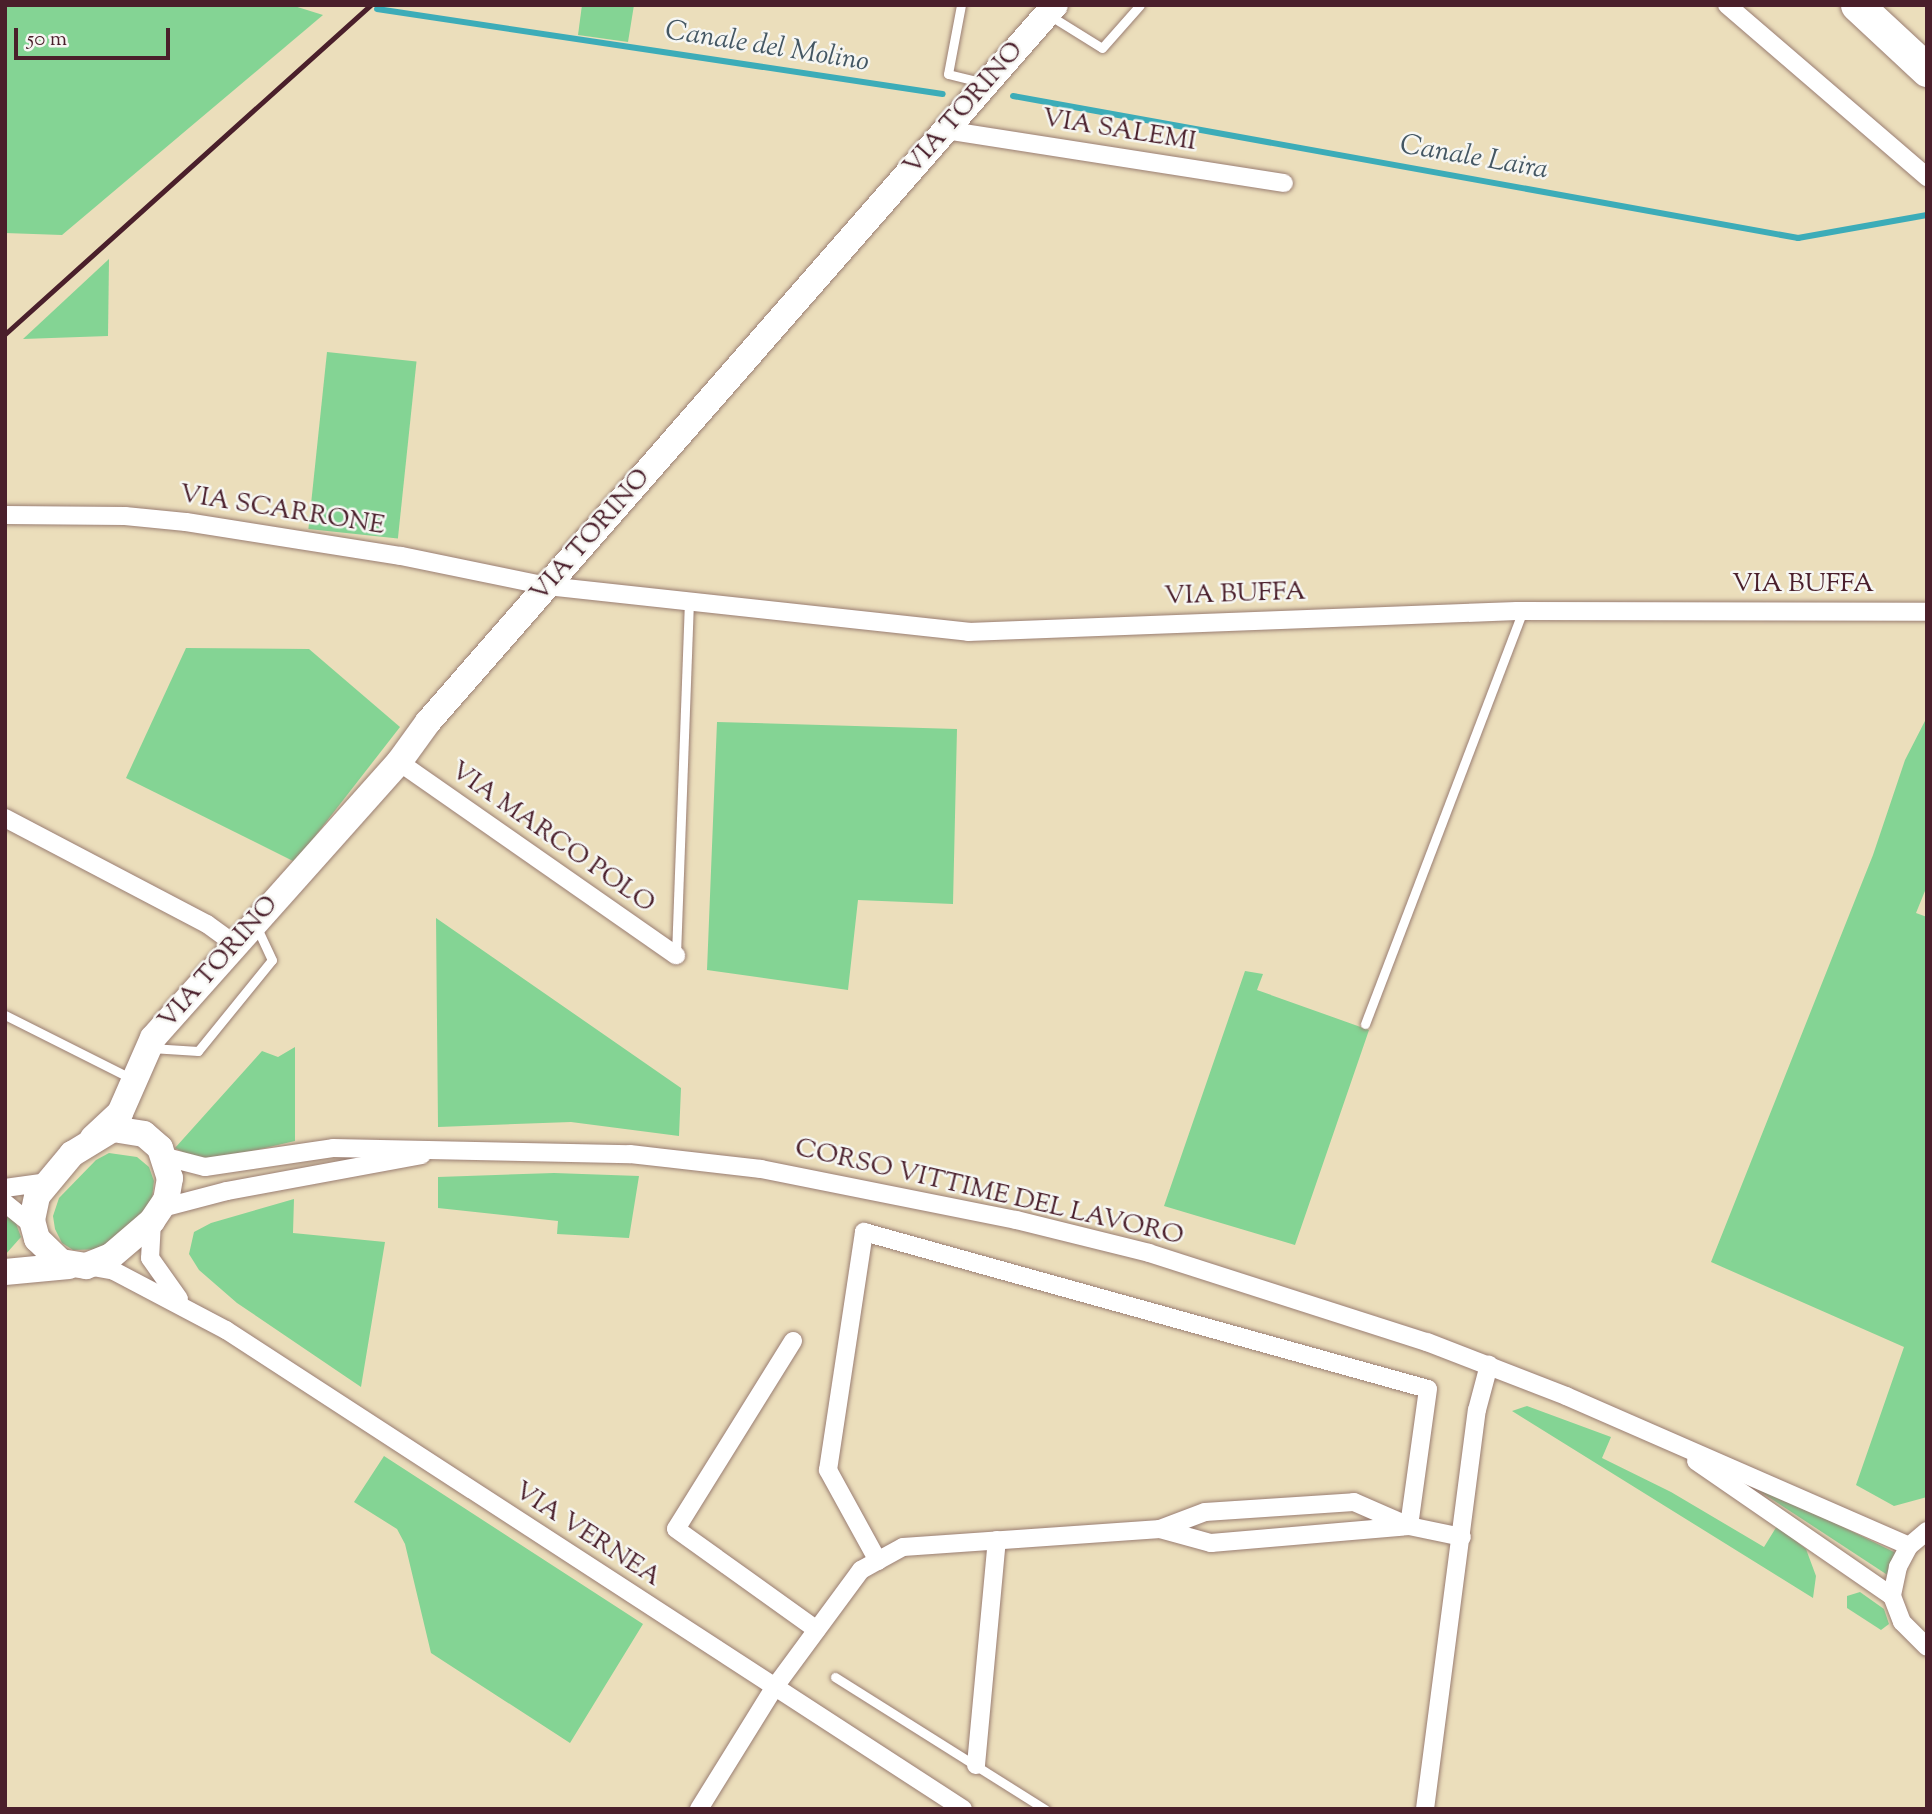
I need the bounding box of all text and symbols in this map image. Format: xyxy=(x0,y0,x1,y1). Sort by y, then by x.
scale bar xyxy=(18,14,173,58)
water label: Canale del Molino xyxy=(663,14,871,80)
text: 50 m xyxy=(27,25,67,55)
street label: VIA TORINO xyxy=(898,36,1030,182)
street label: VIA SALEMI xyxy=(1040,103,1198,159)
water label: Canale Laira xyxy=(1397,128,1551,188)
street label: VIA TORINO xyxy=(525,463,657,609)
street label: VIA SCARRONE xyxy=(177,479,387,543)
street label: VIA BUFFA xyxy=(1732,569,1874,601)
street label: VIA BUFFA xyxy=(1163,577,1307,613)
street label: VIA MARCO POLO xyxy=(444,756,660,920)
street label: VIA TORINO xyxy=(153,890,285,1036)
street label: CORSO VITTIME DEL LAVORO xyxy=(792,1133,1186,1253)
street label: VIA VERNEA xyxy=(508,1476,666,1594)

